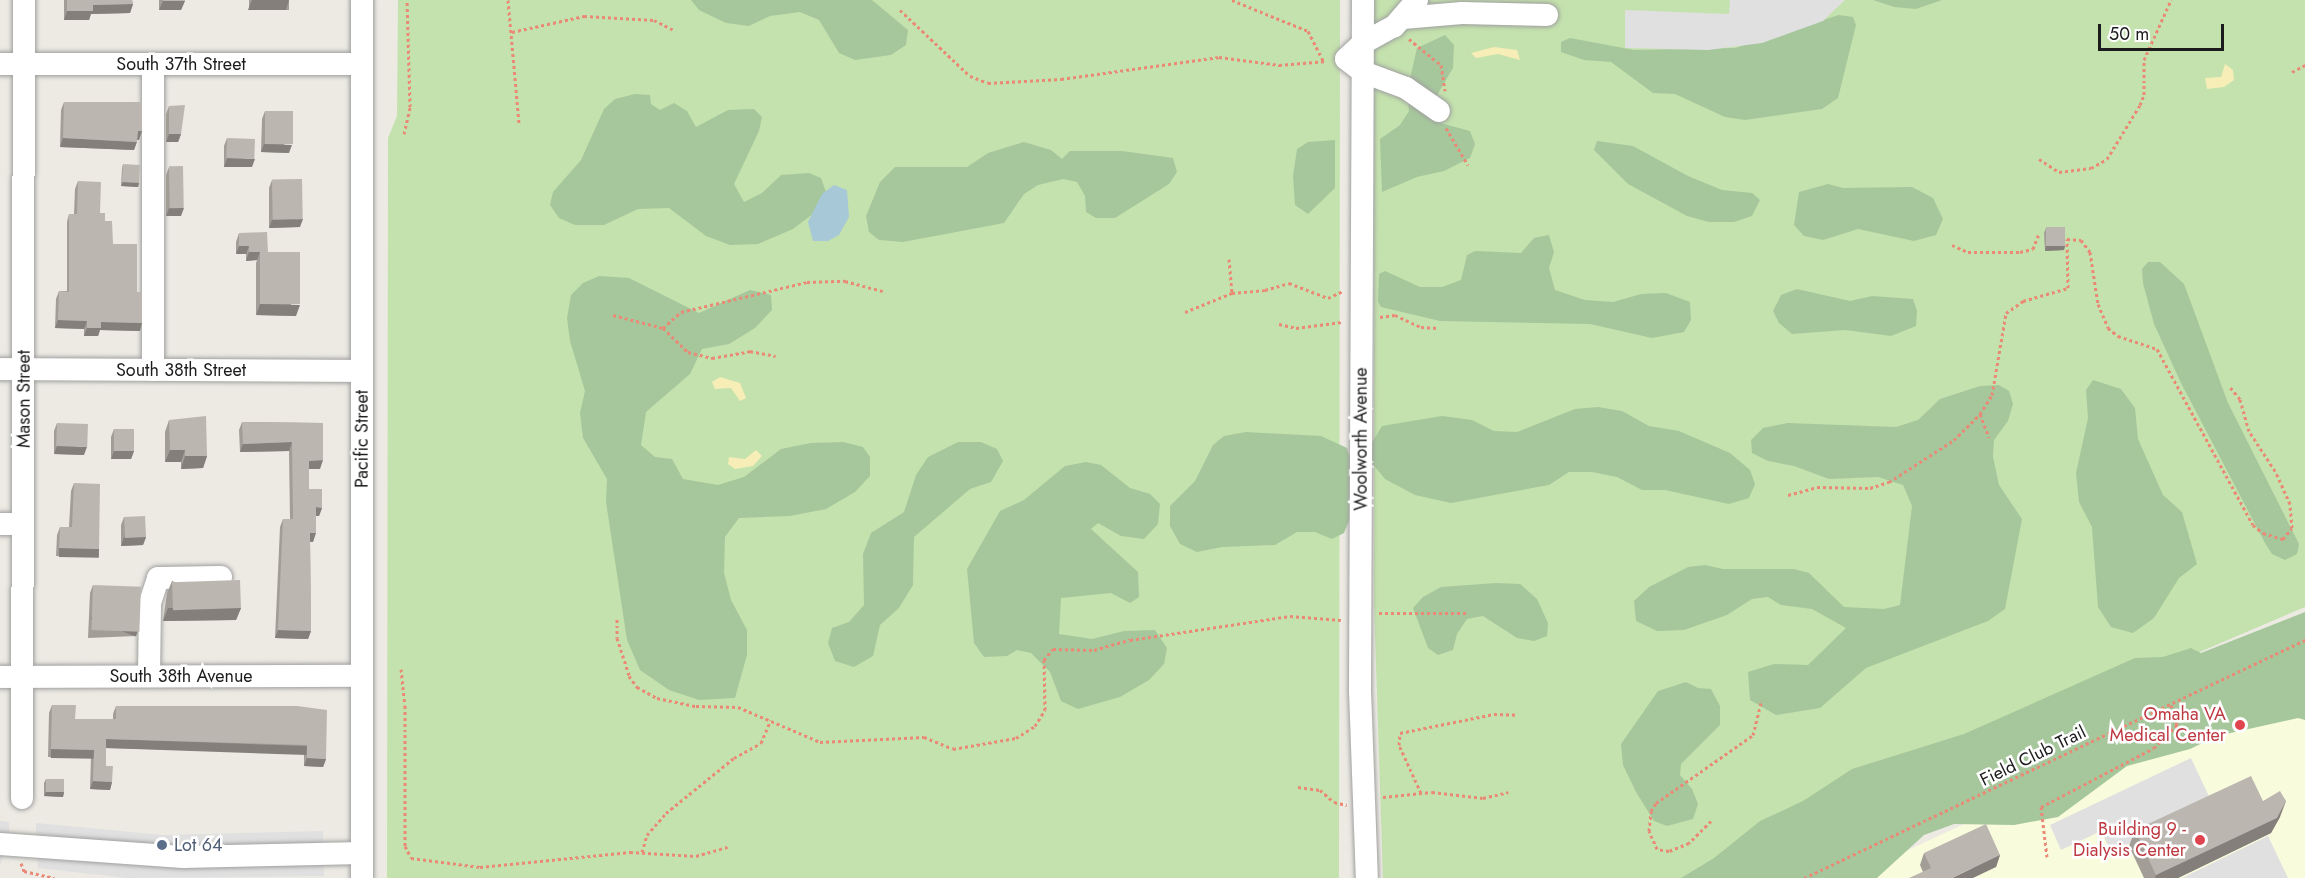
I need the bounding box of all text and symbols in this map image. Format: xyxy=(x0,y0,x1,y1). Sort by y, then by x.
scale bar xyxy=(2101,12,2227,50)
text: 50 m xyxy=(2109,21,2149,47)
street label: South 37th Street xyxy=(116,53,246,75)
street label: Mason Street xyxy=(13,350,35,448)
street label: South 38th Street xyxy=(116,359,246,381)
street label: Woolworth Avenue xyxy=(1350,367,1372,511)
street label: Pacific Street xyxy=(351,390,373,488)
street label: South 38th Avenue xyxy=(109,665,253,687)
place label: Omaha VA Medical Center xyxy=(2110,704,2226,746)
marker: Omaha VA Medical Center xyxy=(2231,716,2249,734)
street label: Field Club Trail xyxy=(1977,721,2089,791)
place label: Building 9 - Dialysis Center xyxy=(2073,819,2186,862)
marker: Building 9 - Dialysis Center xyxy=(2191,831,2209,849)
place label: Lot 64 xyxy=(174,834,223,856)
marker: Lot 64 xyxy=(155,838,169,852)

